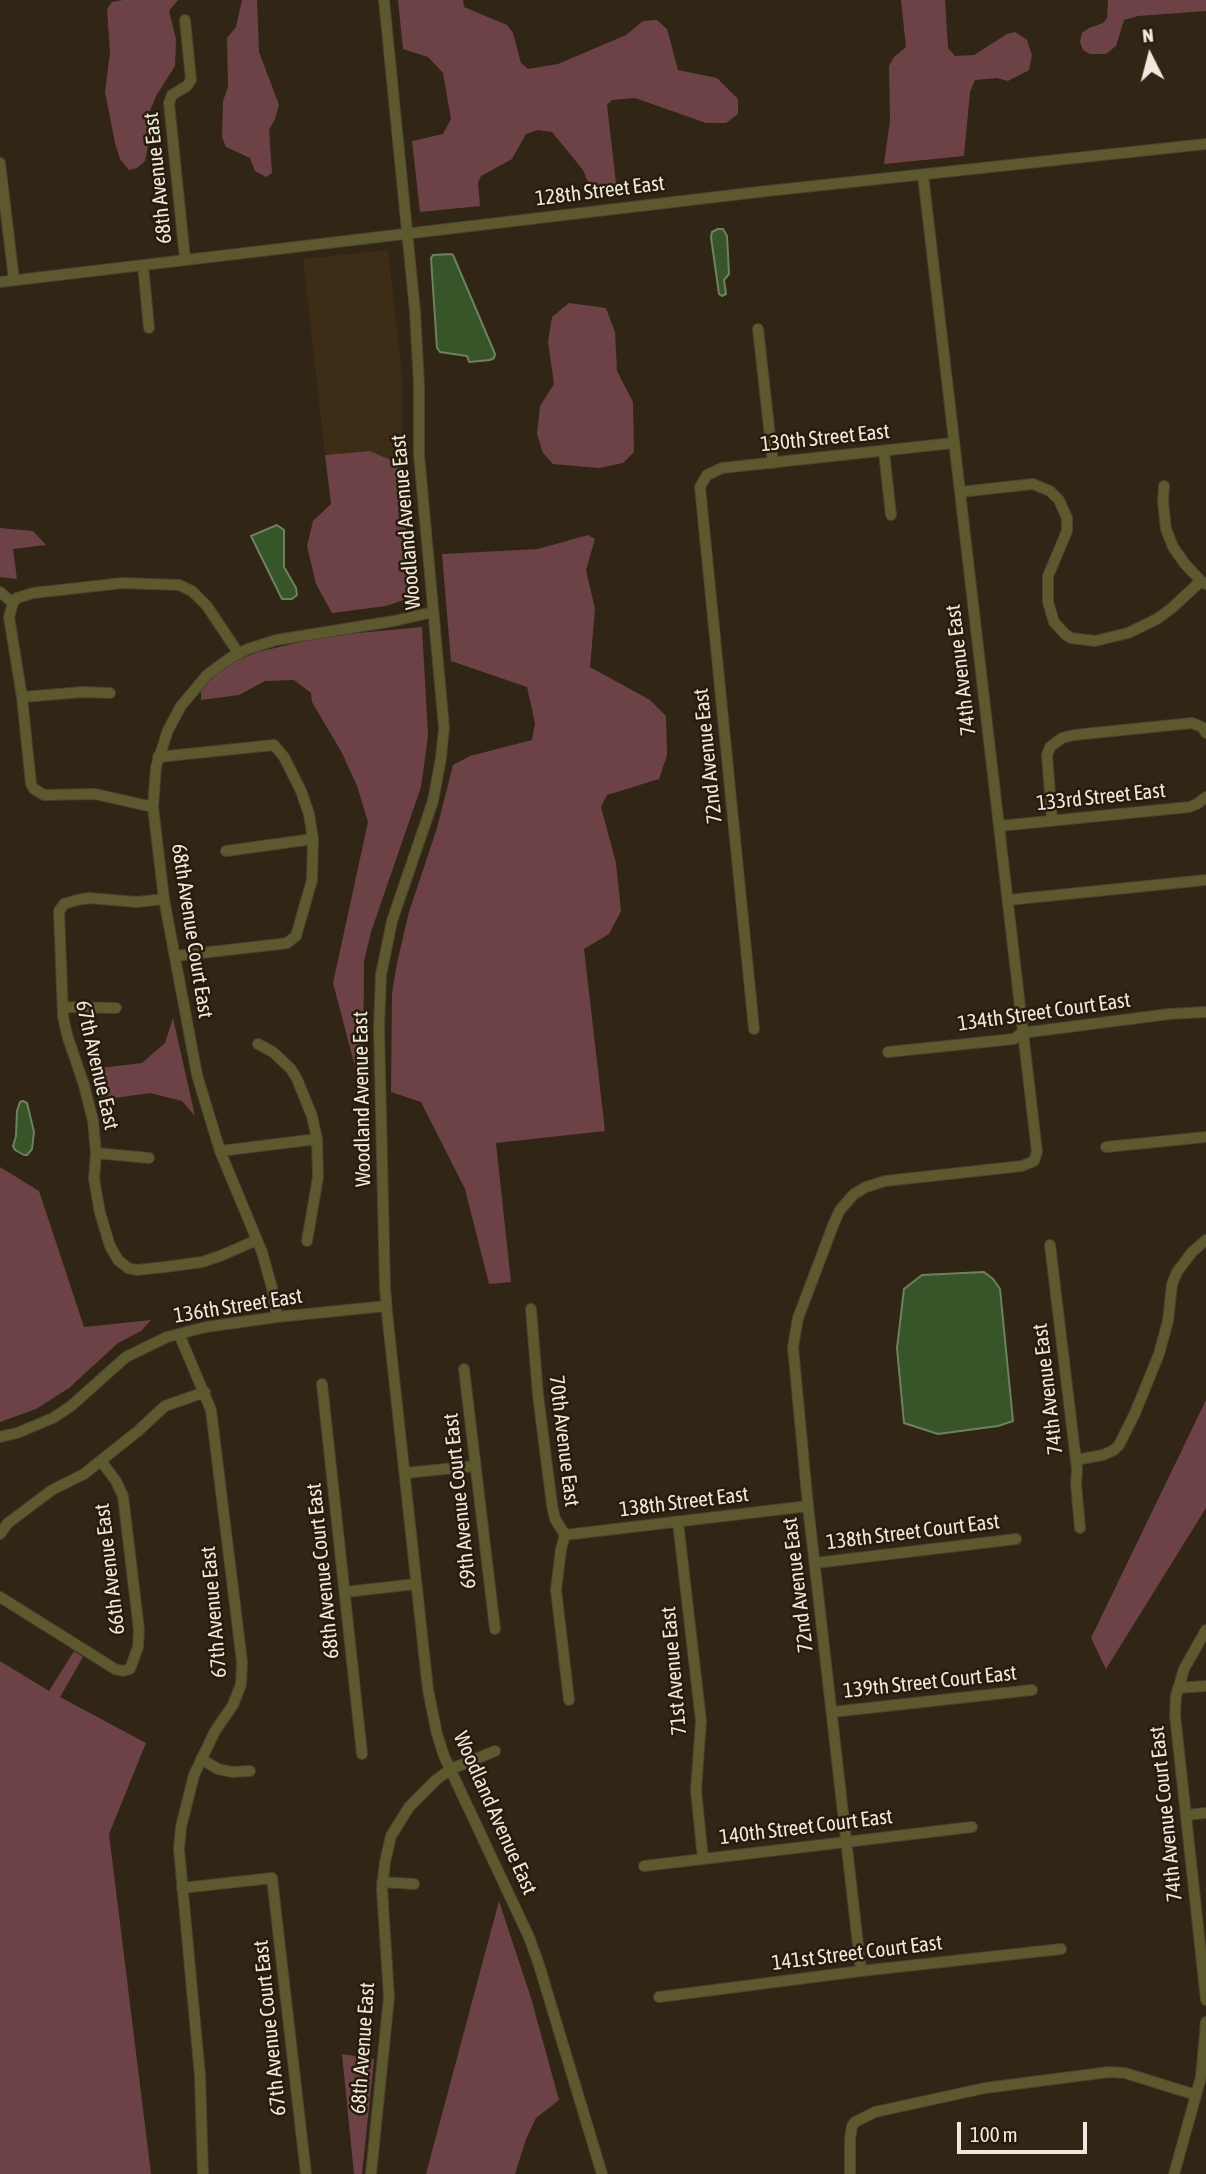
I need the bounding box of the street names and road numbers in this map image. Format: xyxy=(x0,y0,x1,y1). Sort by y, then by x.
street label: 68th Avenue East xyxy=(139,111,177,245)
street label: 128th Street East xyxy=(534,171,666,211)
street label: 130th Street East xyxy=(759,419,891,457)
street label: Woodland Avenue East xyxy=(386,433,426,611)
street label: 74th Avenue East xyxy=(940,603,982,737)
street label: 72nd Avenue East xyxy=(688,687,728,825)
street label: 133rd Street East xyxy=(1035,778,1167,816)
street label: 68th Avenue Court East xyxy=(166,842,218,1020)
street label: 134th Street Court East xyxy=(956,987,1132,1037)
street label: 67th Avenue East xyxy=(70,998,124,1132)
street label: Woodland Avenue East xyxy=(348,1011,376,1187)
street label: 136th Street East xyxy=(172,1283,304,1329)
street label: 74th Avenue East xyxy=(1027,1322,1069,1456)
street label: 70th Avenue East xyxy=(543,1374,585,1508)
street label: 69th Avenue Court East xyxy=(438,1412,482,1590)
street label: 68th Avenue Court East xyxy=(301,1482,345,1660)
street label: 138th Street East xyxy=(618,1482,750,1522)
street label: 66th Avenue East xyxy=(89,1502,131,1636)
street label: 138th Street Court East xyxy=(825,1509,1001,1555)
street label: 72nd Avenue East xyxy=(777,1516,819,1654)
street label: 67th Avenue East xyxy=(196,1545,232,1679)
street label: 71st Avenue East xyxy=(656,1606,692,1736)
street label: 139th Street Court East xyxy=(842,1660,1018,1704)
street label: 74th Avenue Court East xyxy=(1144,1725,1188,1903)
street label: Woodland Avenue East xyxy=(448,1728,542,1898)
street label: 140th Street Court East xyxy=(718,1804,894,1850)
street label: 141st Street Court East xyxy=(770,1930,944,1976)
street label: 67th Avenue Court East xyxy=(248,1939,292,2117)
street label: 68th Avenue East xyxy=(346,1981,380,2115)

